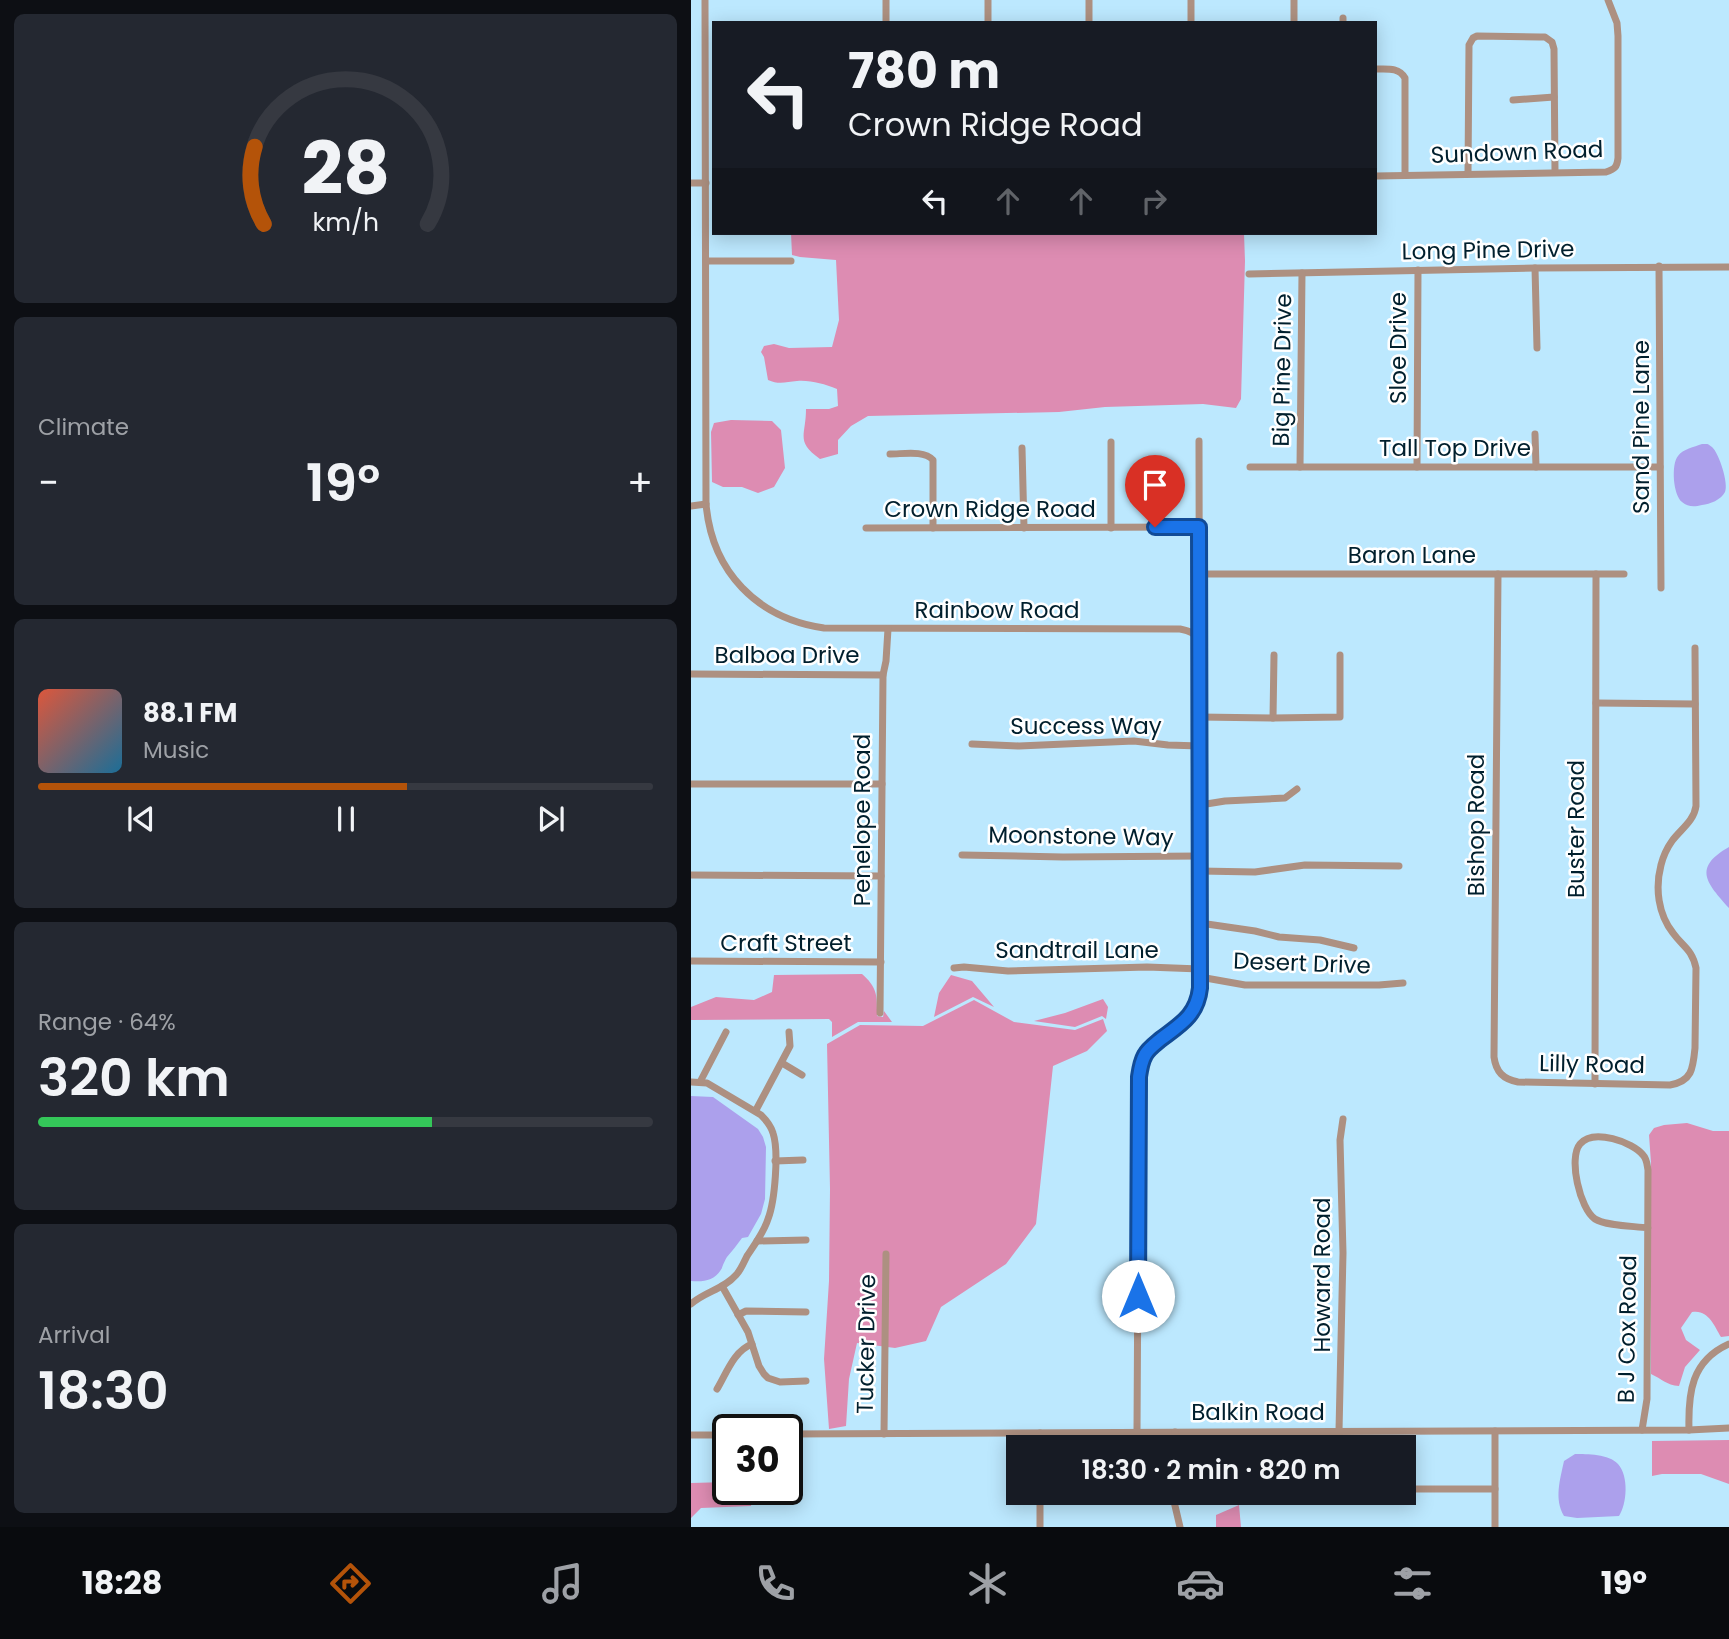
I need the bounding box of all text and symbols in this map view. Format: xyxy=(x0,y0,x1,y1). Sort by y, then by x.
text: 780 m xyxy=(848,37,1000,105)
icon: left xyxy=(733,49,824,140)
text: Crown Ridge Road xyxy=(848,102,1143,147)
text: 28 xyxy=(301,119,390,220)
street label: Sundown Road xyxy=(1430,133,1604,171)
icon: left xyxy=(916,182,954,220)
icon: ahead xyxy=(989,182,1027,220)
icon: ahead xyxy=(1062,182,1100,220)
icon: right xyxy=(1135,182,1173,220)
text: km/h xyxy=(312,205,379,240)
street label: Long Pine Drive xyxy=(1401,232,1575,268)
street label: Sloe Drive xyxy=(1382,292,1414,404)
street label: Big Pine Drive xyxy=(1265,293,1299,447)
street label: Sand Pine Lane xyxy=(1625,340,1657,514)
text: Climate xyxy=(38,411,129,443)
street label: Tall Top Drive xyxy=(1379,432,1531,464)
text: 19° xyxy=(306,446,380,519)
pin xyxy=(1125,455,1185,527)
text: − xyxy=(38,456,59,509)
text: + xyxy=(627,456,653,509)
icon: arrive xyxy=(1136,466,1174,504)
street label: Crown Ridge Road xyxy=(884,493,1096,525)
street label: Baron Lane xyxy=(1348,539,1476,571)
street label: Rainbow Road xyxy=(915,594,1079,626)
street label: Balboa Drive xyxy=(715,639,859,671)
text: 88.1 FM xyxy=(143,695,237,731)
street label: Success Way xyxy=(1010,710,1162,742)
text: Music xyxy=(143,734,209,766)
street label: Penelope Road xyxy=(846,734,878,906)
street label: Bishop Road xyxy=(1460,754,1492,896)
street label: Buster Road xyxy=(1560,760,1592,898)
icon: previous xyxy=(122,800,160,838)
icon: pause xyxy=(327,800,365,838)
icon: next xyxy=(532,800,570,838)
street label: Moonstone Way xyxy=(988,818,1174,854)
street label: Craft Street xyxy=(720,927,852,959)
street label: Sandtrail Lane xyxy=(995,934,1159,966)
street label: Desert Drive xyxy=(1233,945,1371,981)
text: Range · 64% xyxy=(38,1006,176,1038)
text: 320 km xyxy=(38,1041,230,1114)
street label: Lilly Road xyxy=(1539,1047,1645,1081)
street label: Howard Road xyxy=(1306,1197,1338,1353)
street label: B J Cox Road xyxy=(1610,1255,1644,1403)
position arrow xyxy=(1101,1259,1175,1333)
street label: Tucker Drive xyxy=(849,1274,883,1414)
text: Arrival xyxy=(38,1319,110,1351)
text: 18:30 xyxy=(38,1354,169,1427)
street label: Balkin Road xyxy=(1191,1396,1325,1428)
speed limit sign: 30 xyxy=(712,1414,803,1505)
text: 18:30 · 2 min · 820 m xyxy=(1082,1452,1340,1488)
icon: directions xyxy=(326,1559,375,1608)
icon: music xyxy=(538,1559,587,1608)
icon: phone xyxy=(751,1559,800,1608)
icon: climate xyxy=(963,1559,1012,1608)
icon: car xyxy=(1176,1559,1225,1608)
icon: filters xyxy=(1388,1559,1437,1608)
text: 18:28 xyxy=(82,1560,163,1605)
text: 19° xyxy=(1601,1560,1647,1605)

